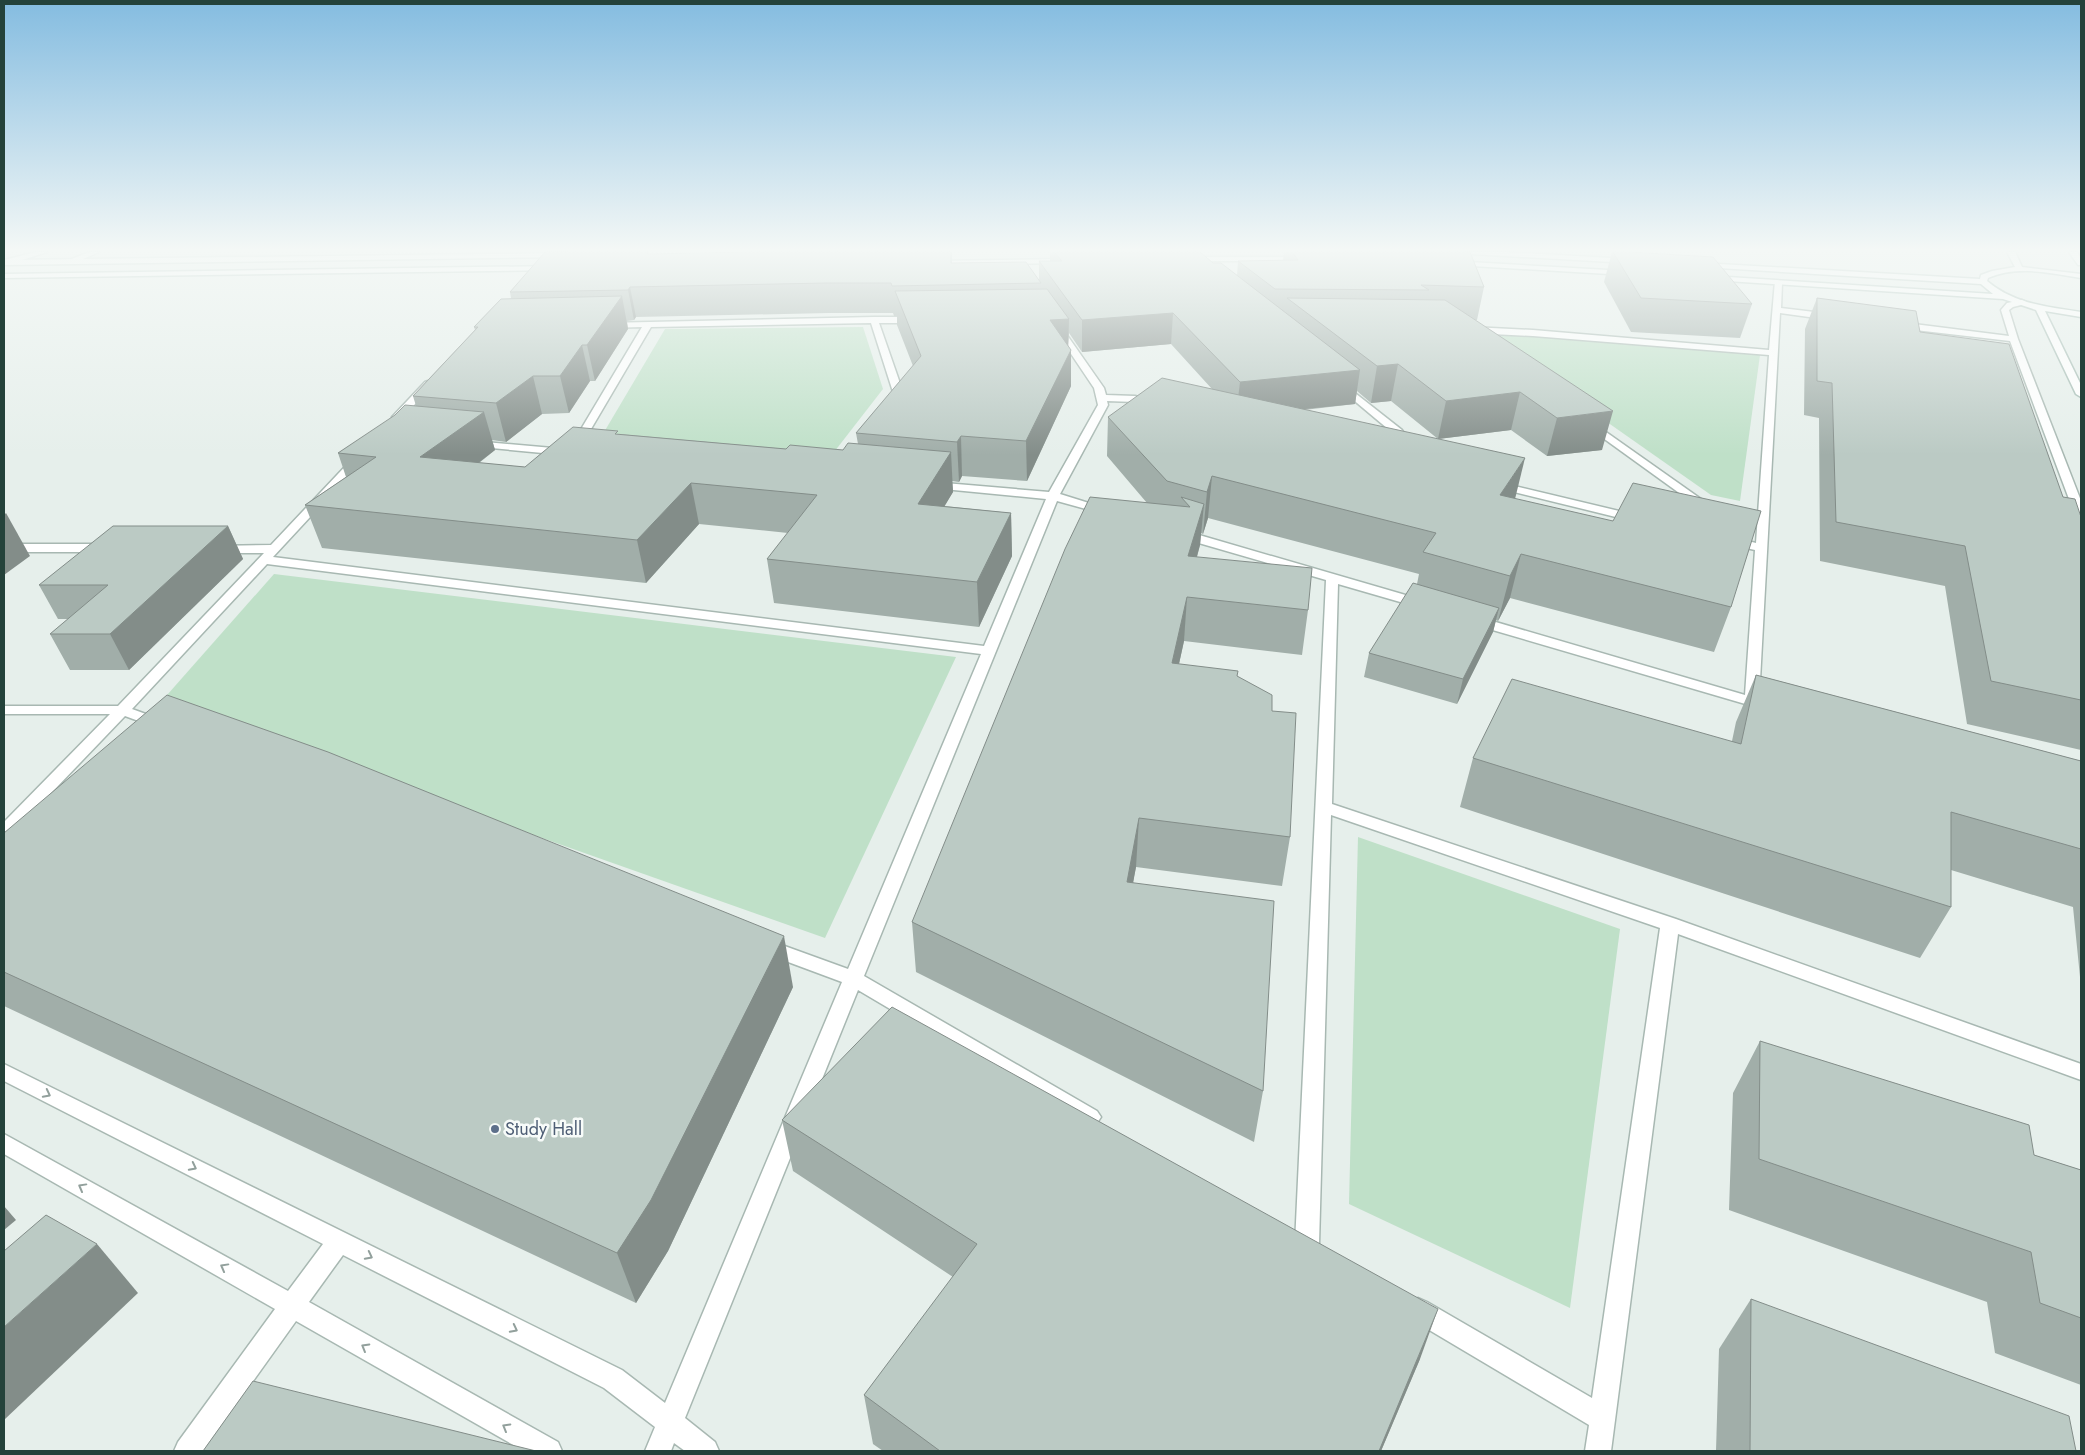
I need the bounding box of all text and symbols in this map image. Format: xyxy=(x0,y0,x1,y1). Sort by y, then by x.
one-way arrow xyxy=(42,1088,51,1098)
place label: Study Hall xyxy=(505,1116,582,1142)
marker: Study Hall xyxy=(489,1123,501,1135)
one-way arrow xyxy=(187,1161,196,1171)
one-way arrow xyxy=(78,1183,87,1193)
one-way arrow xyxy=(364,1250,373,1260)
one-way arrow xyxy=(220,1263,229,1273)
one-way arrow xyxy=(509,1323,518,1333)
one-way arrow xyxy=(361,1343,370,1353)
one-way arrow xyxy=(503,1423,512,1433)

